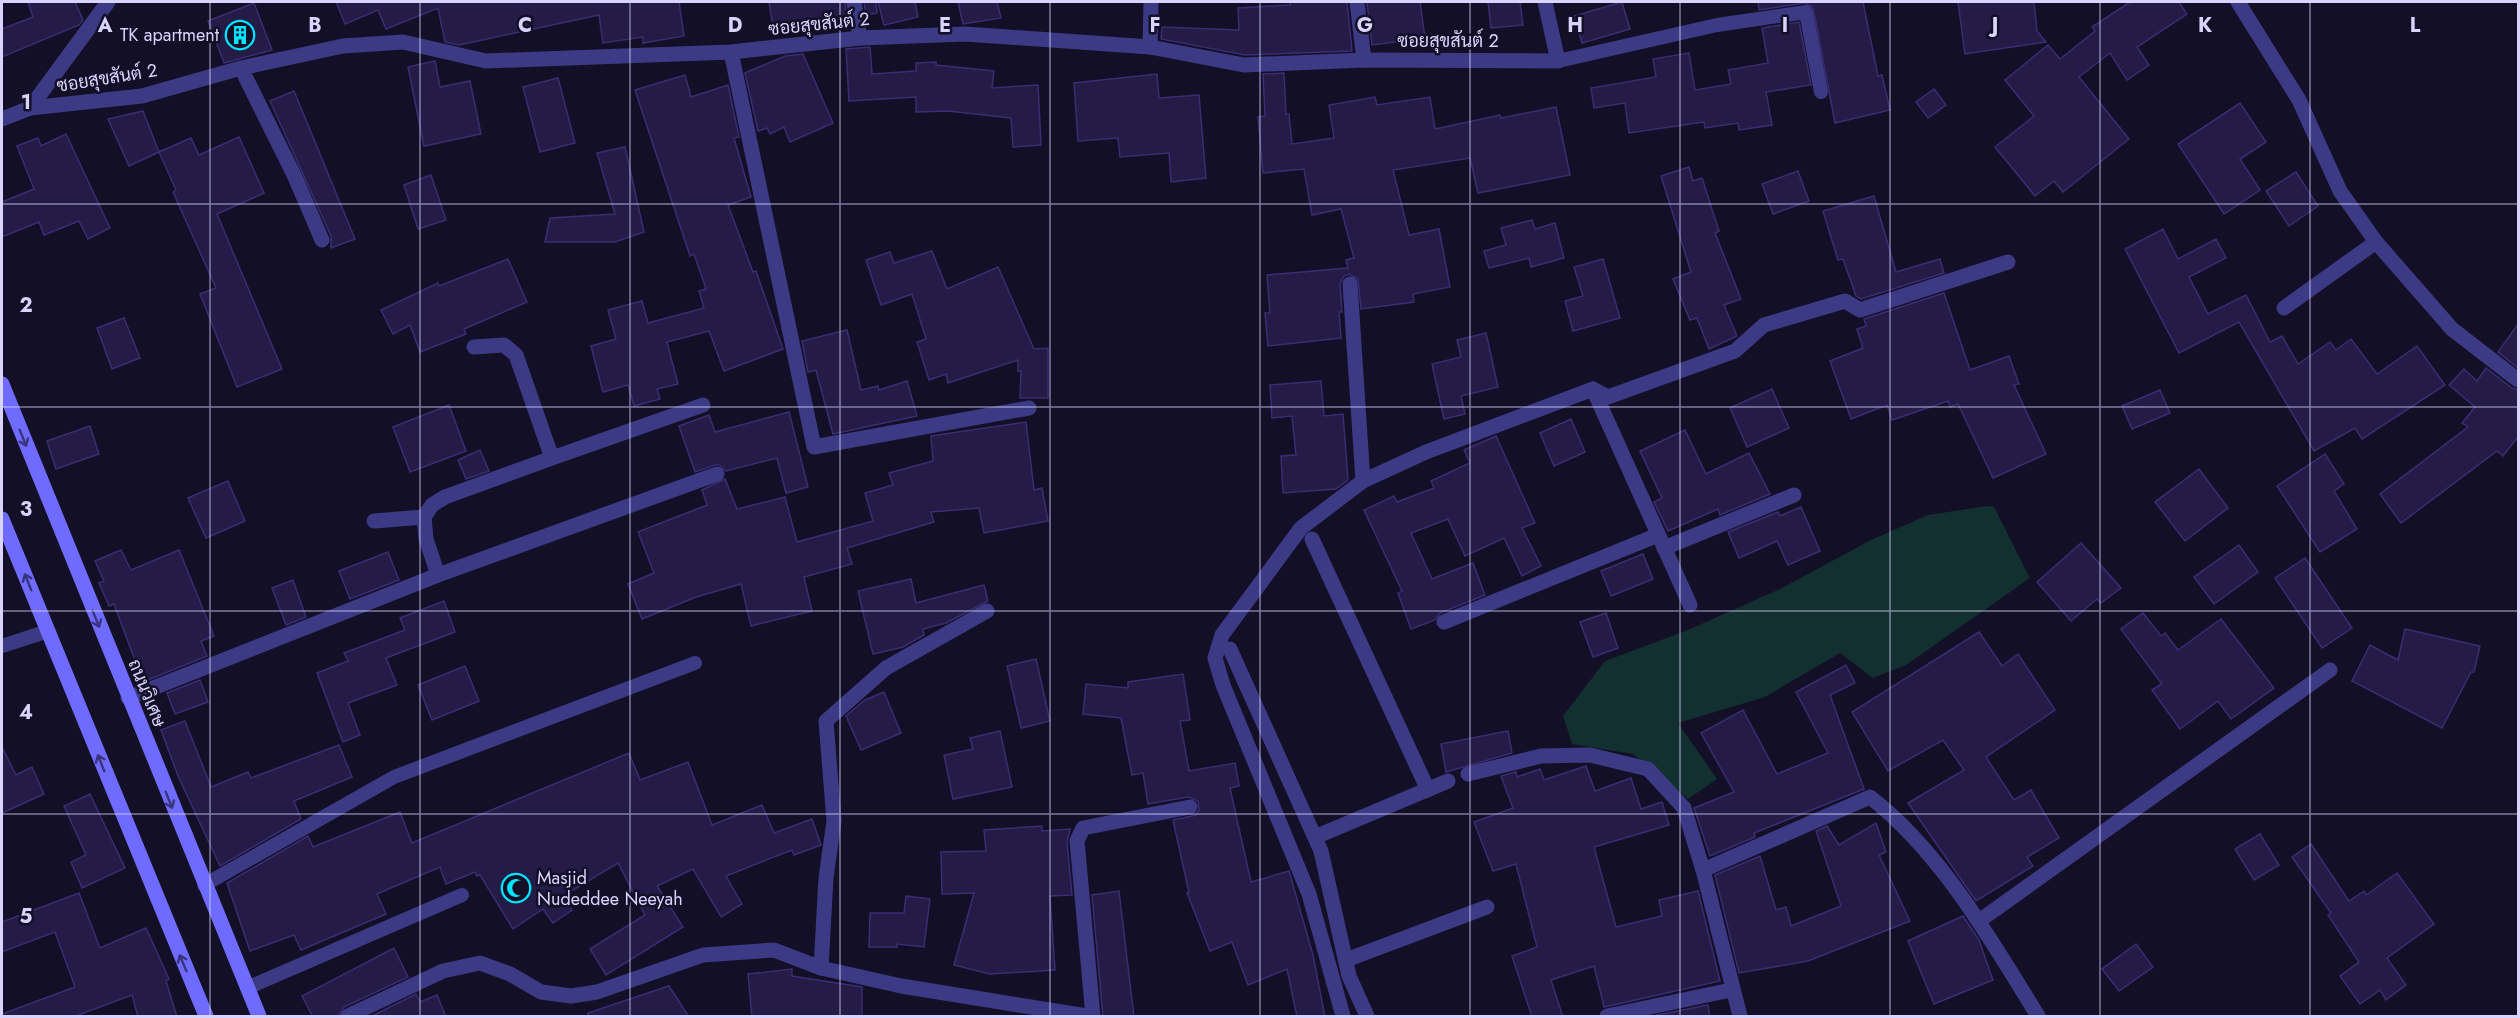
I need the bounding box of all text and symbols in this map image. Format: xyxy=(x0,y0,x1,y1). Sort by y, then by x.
street label: ซอยสุขสันต์ 2 xyxy=(767,6,871,42)
text: A xyxy=(97,11,113,40)
text: B xyxy=(308,11,322,40)
text: C xyxy=(518,11,532,40)
text: D xyxy=(728,11,742,40)
text: E xyxy=(939,11,951,40)
text: F xyxy=(1149,11,1161,40)
text: G xyxy=(1357,11,1373,40)
text: H xyxy=(1567,11,1583,40)
text: I xyxy=(1782,11,1788,40)
text: J xyxy=(1988,11,1998,40)
text: K xyxy=(2198,11,2212,40)
text: L xyxy=(2410,11,2421,40)
building icon: TK apartment xyxy=(224,19,256,51)
place label: TK apartment xyxy=(120,22,220,48)
street label: ซอยสุขสันต์ 2 xyxy=(1397,28,1499,54)
street label: ซอยสุขสันต์ 2 xyxy=(55,57,159,99)
text: 1 xyxy=(21,88,31,117)
text: 2 xyxy=(19,291,33,320)
one-way arrow xyxy=(18,428,29,447)
text: 3 xyxy=(20,495,32,524)
one-way arrow xyxy=(22,573,33,592)
one-way arrow xyxy=(91,609,102,628)
street label: ถนนวิเศษ xyxy=(122,655,173,732)
text: 4 xyxy=(19,698,33,727)
one-way arrow xyxy=(95,754,106,773)
one-way arrow xyxy=(165,790,176,808)
place label: Masjid Nudeddee Neeyah xyxy=(537,865,683,912)
mosque icon: Masjid Nudeddee Neeyah xyxy=(500,872,532,904)
text: 5 xyxy=(20,902,33,931)
one-way arrow xyxy=(177,954,188,972)

